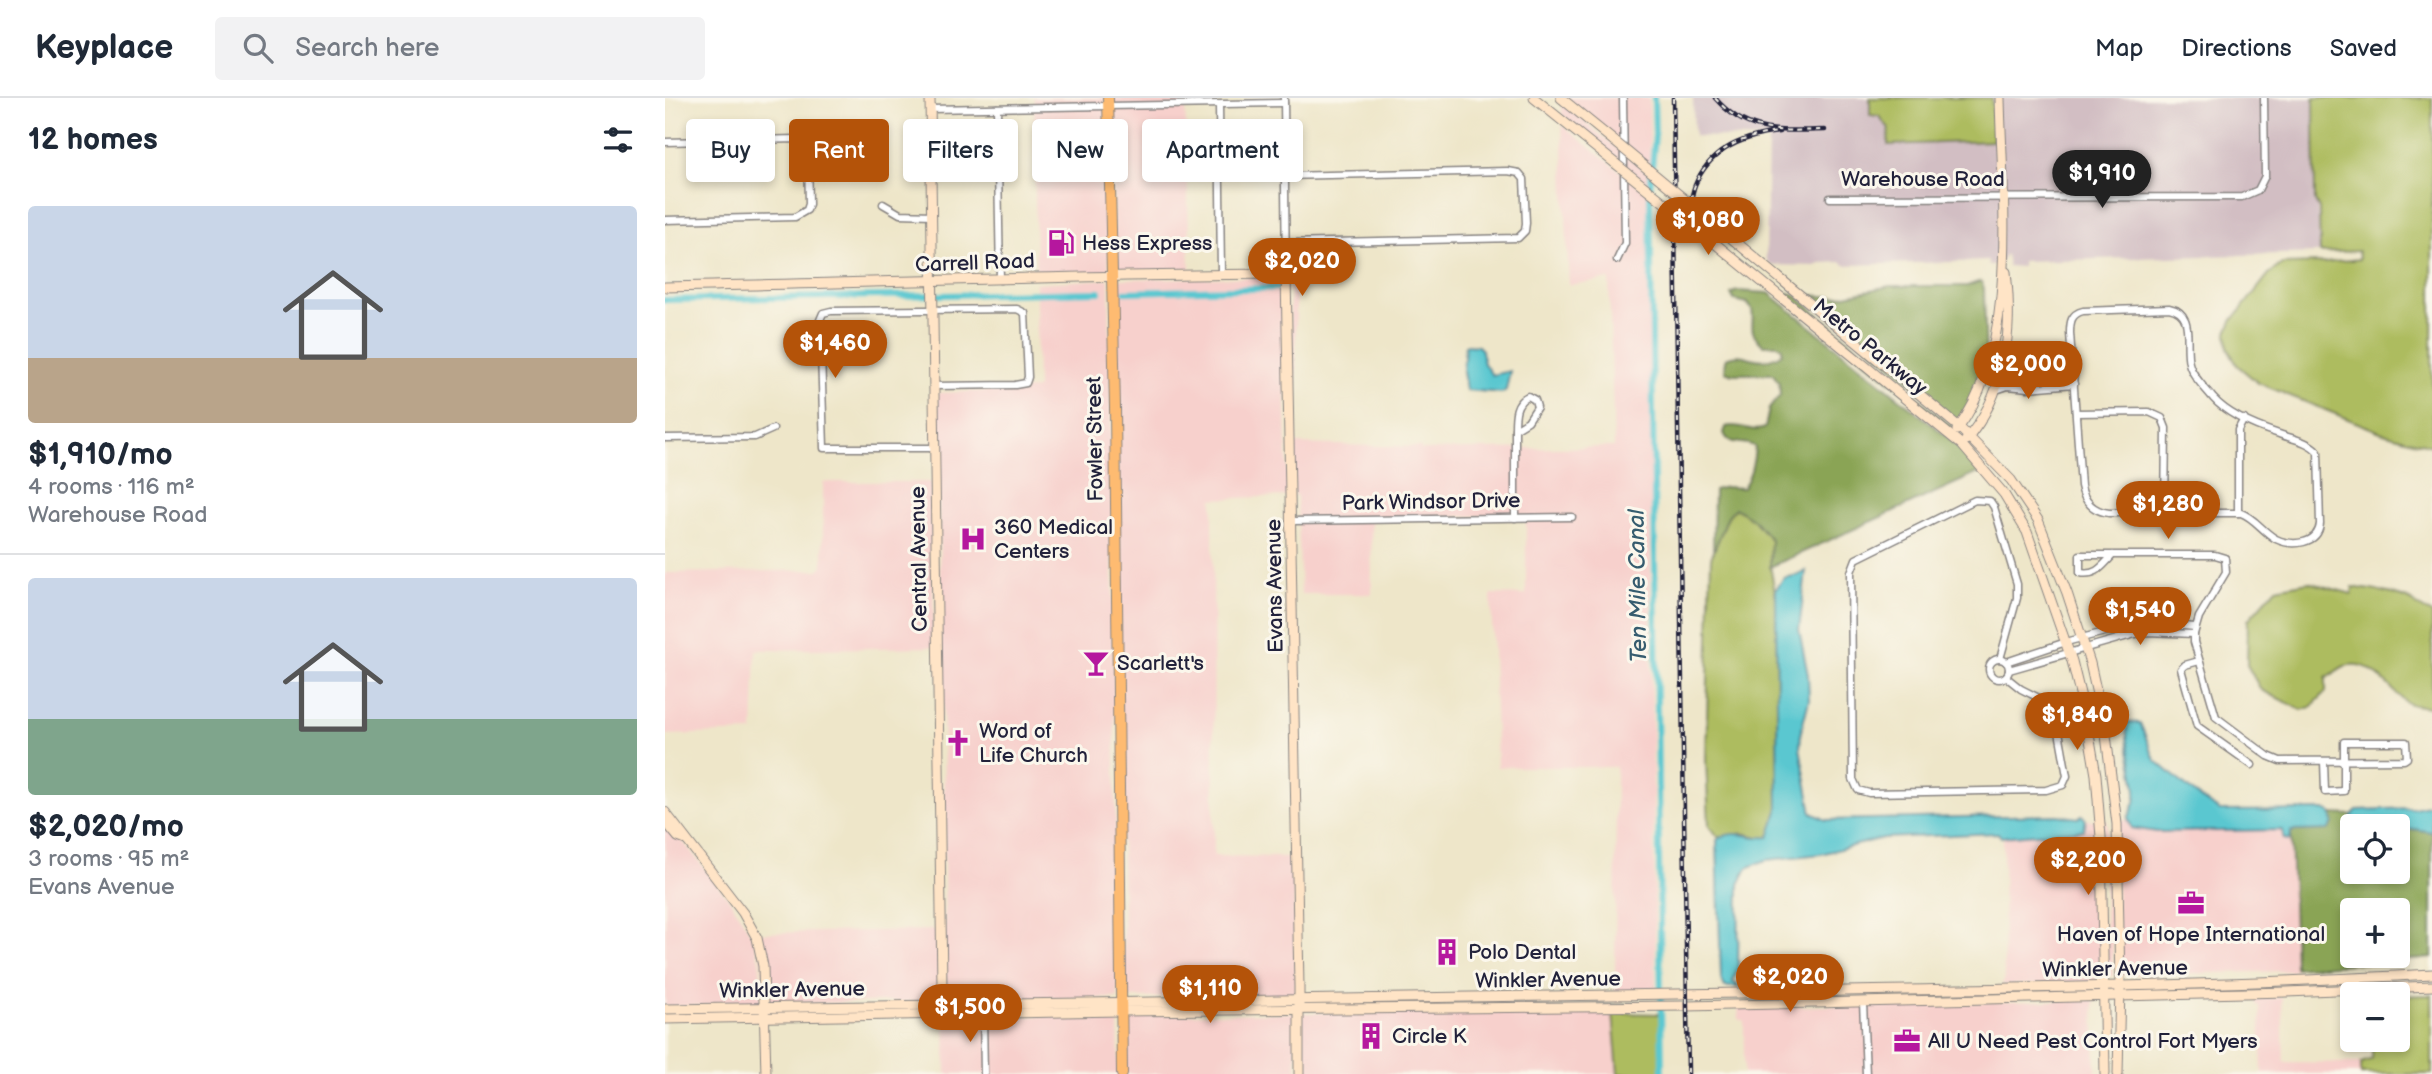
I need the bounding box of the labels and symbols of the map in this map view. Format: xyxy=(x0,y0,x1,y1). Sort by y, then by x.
pin: $1,910 xyxy=(2045,150,2159,210)
street label: Warehouse Road xyxy=(1841,167,2005,192)
pin: $1,080 xyxy=(1651,198,1765,257)
fuel station icon: Hess Express xyxy=(1046,228,1076,258)
place label: Hess Express xyxy=(1082,231,1213,256)
pin: $2,020 xyxy=(1245,238,1359,298)
street label: Carrell Road xyxy=(915,248,1035,278)
street label: Metro Parkway xyxy=(1808,293,1932,401)
pin: $1,460 xyxy=(778,320,892,380)
pin: $2,000 xyxy=(1971,342,2085,401)
street label: Fowler Street xyxy=(1081,376,1109,502)
pin: $1,280 xyxy=(2111,482,2225,541)
street label: Central Avenue xyxy=(905,486,933,632)
street label: Park Windsor Drive xyxy=(1341,488,1521,516)
water label: Ten Mile Canal xyxy=(1623,508,1653,663)
place label: 360 Medical Centers xyxy=(994,515,1113,564)
street label: Evans Avenue xyxy=(1261,519,1289,653)
hospital icon: 360 Medical Centers xyxy=(958,524,988,554)
pin: $1,540 xyxy=(2083,588,2197,647)
bar icon: Scarlett's xyxy=(1081,648,1111,678)
place label: Scarlett's xyxy=(1117,651,1204,676)
pin: $1,840 xyxy=(2020,692,2134,752)
place label: Word of Life Church xyxy=(979,719,1088,768)
church icon: Word of Life Church xyxy=(943,728,973,758)
pin: $2,200 xyxy=(2031,838,2145,897)
office icon: Haven of Hope International xyxy=(2176,888,2206,918)
place label: Haven of Hope International xyxy=(2057,922,2325,947)
building icon: Polo Dental xyxy=(1432,937,1462,967)
place label: Polo Dental xyxy=(1468,940,1576,965)
pin: $2,020 xyxy=(1733,954,1847,1014)
street label: Winkler Avenue xyxy=(2042,955,2188,983)
pin: $1,110 xyxy=(1153,965,1267,1025)
street label: Winkler Avenue xyxy=(1475,966,1621,994)
street label: Winkler Avenue xyxy=(719,976,865,1004)
pin: $1,500 xyxy=(913,984,1027,1044)
building icon: Circle K xyxy=(1356,1021,1386,1051)
place label: Circle K xyxy=(1392,1024,1467,1049)
office icon: All U Need Pest Control Fort Myers xyxy=(1892,1026,1922,1056)
place label: All U Need Pest Control Fort Myers xyxy=(1928,1029,2258,1054)

